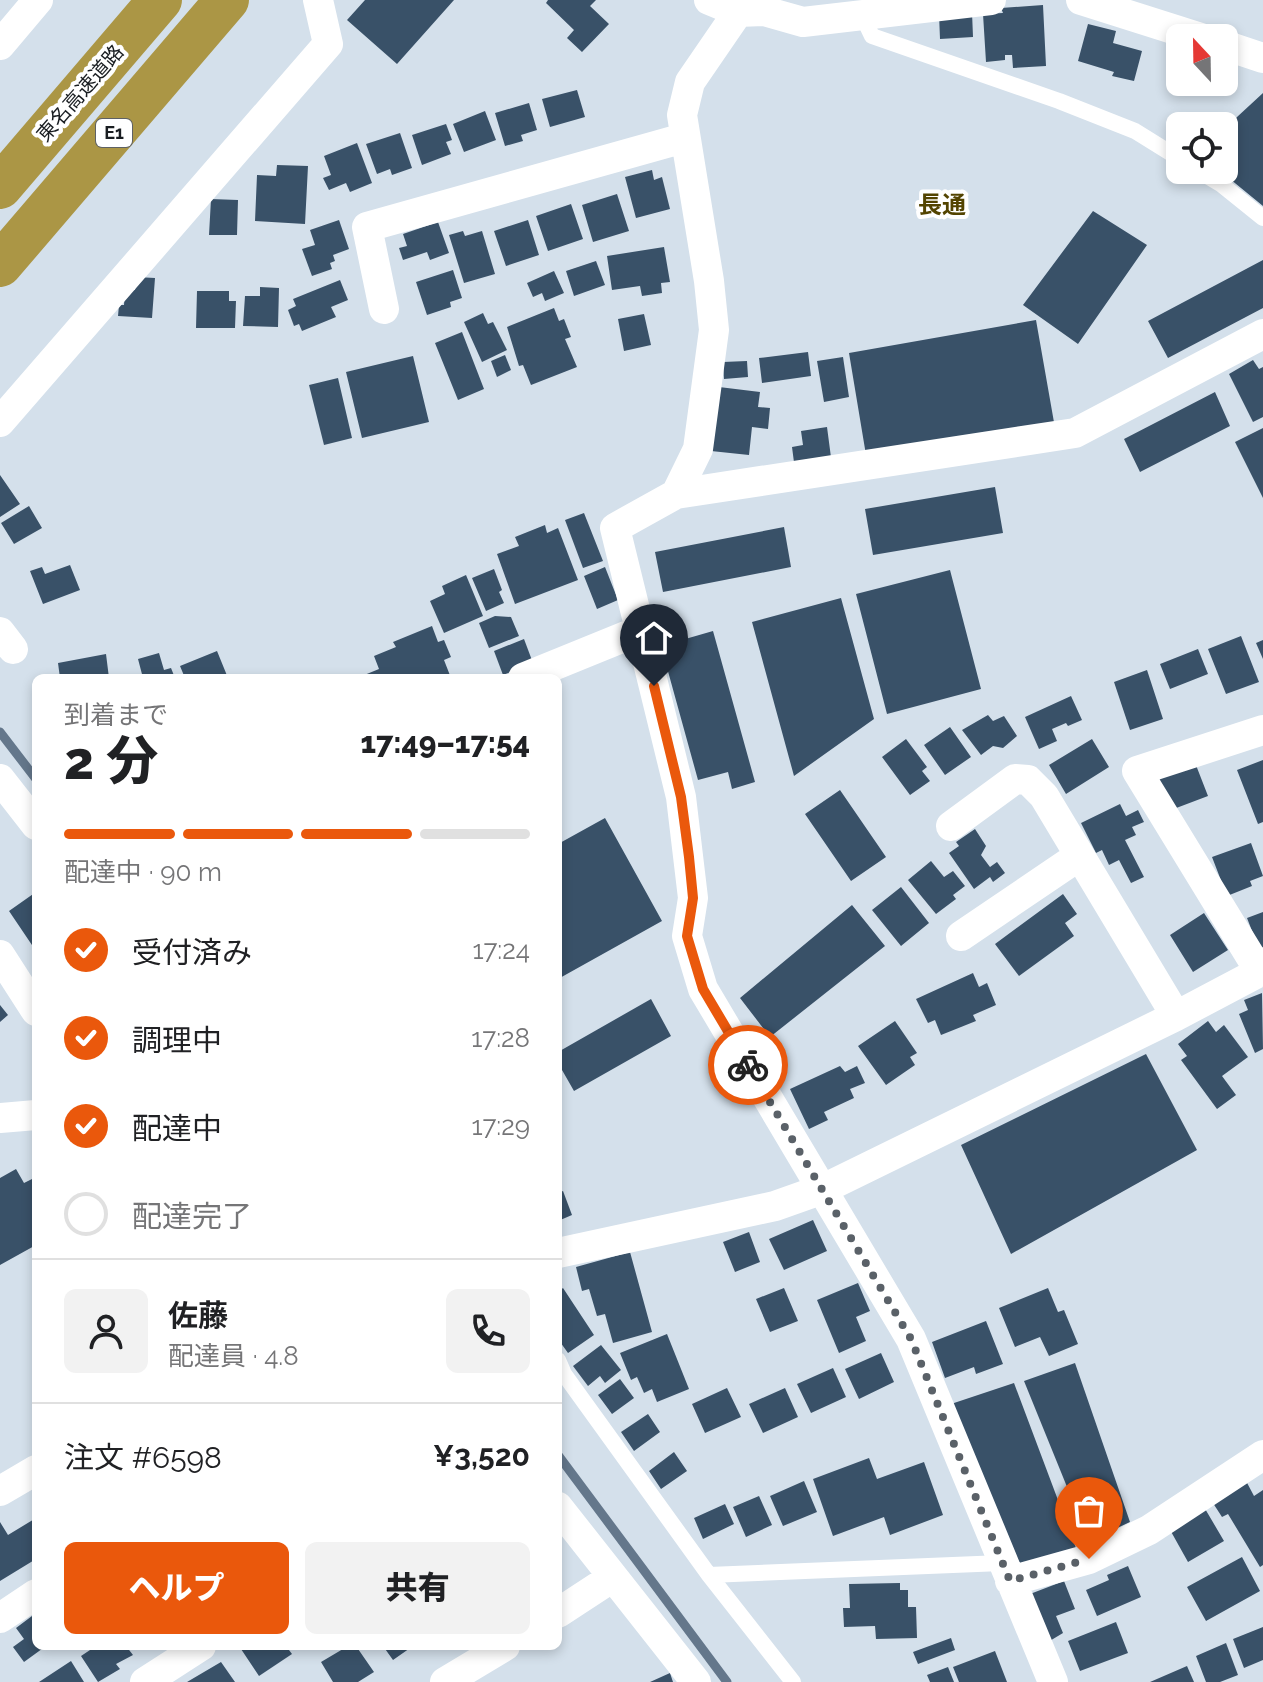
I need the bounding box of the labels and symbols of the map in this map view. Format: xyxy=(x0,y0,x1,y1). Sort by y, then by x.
north arrow xyxy=(1166,24,1238,96)
street label: 東名高速道路 xyxy=(32,40,128,146)
road number: E1 xyxy=(96,119,132,147)
district label: 長通 xyxy=(918,190,966,219)
pin xyxy=(620,604,688,686)
courier xyxy=(708,1025,788,1105)
pin xyxy=(1055,1477,1123,1559)

